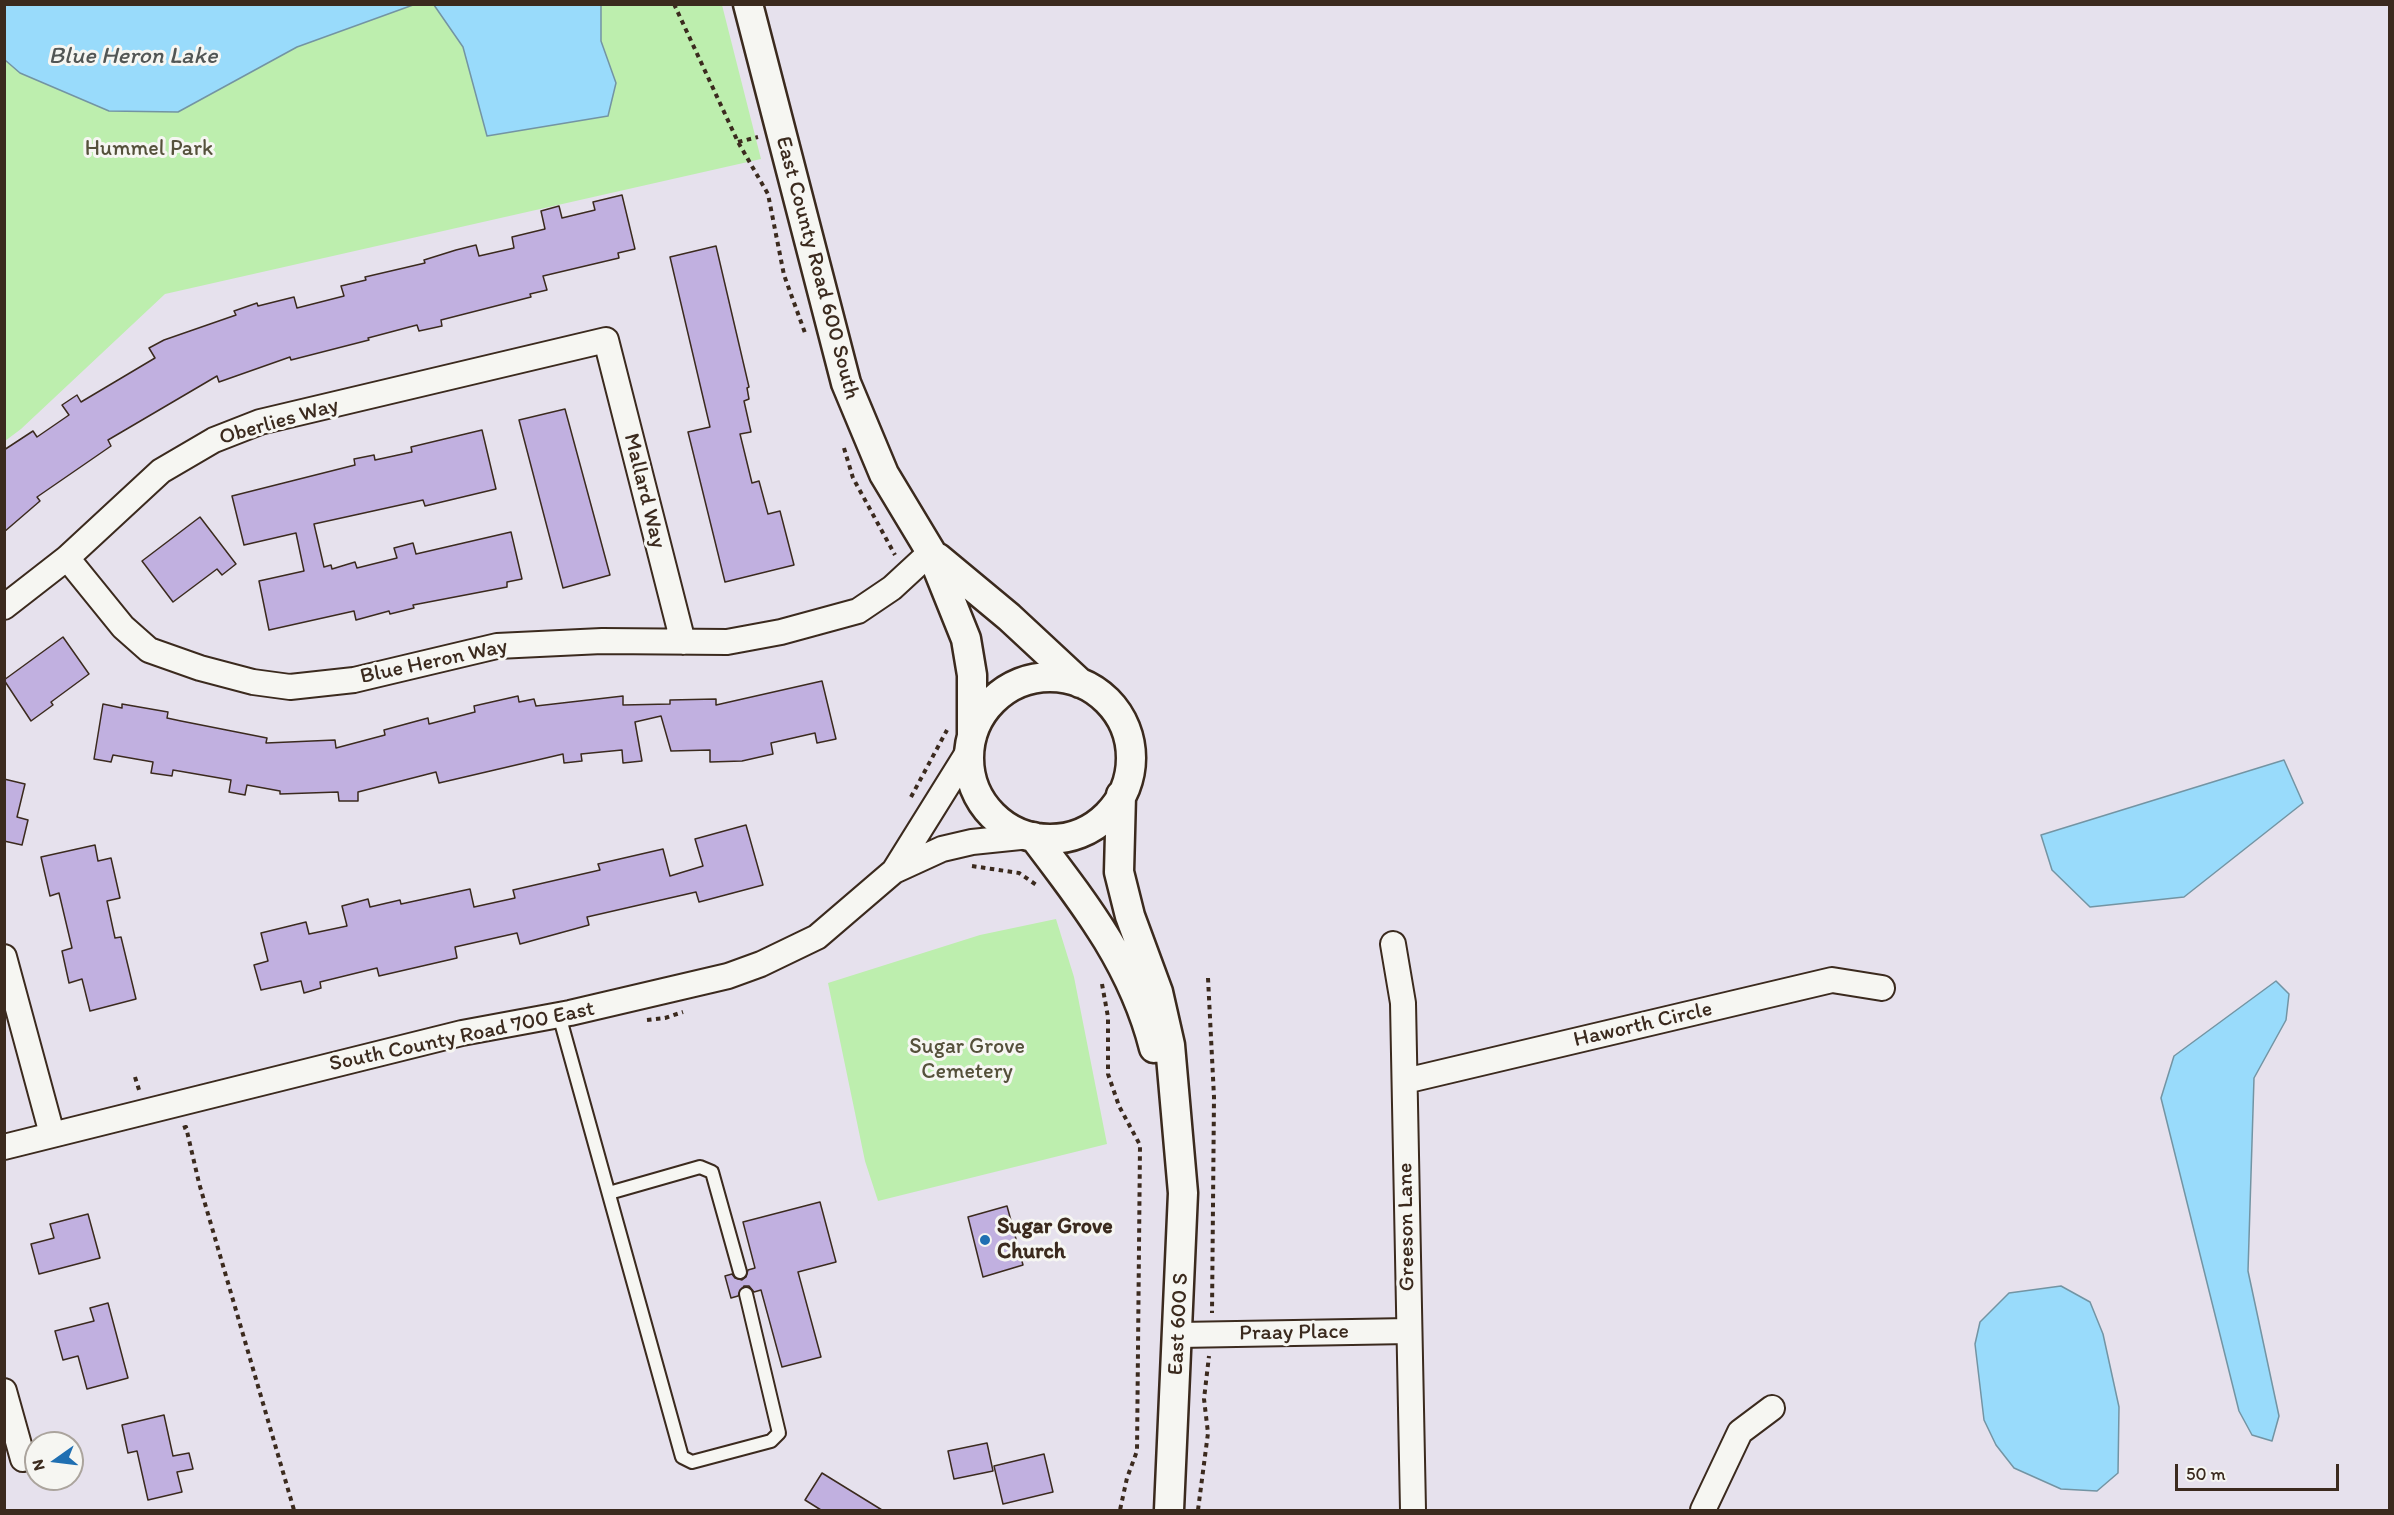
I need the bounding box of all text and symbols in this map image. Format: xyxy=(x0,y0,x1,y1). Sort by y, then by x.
water label: Blue Heron Lake xyxy=(49,43,217,71)
street label: East County Road 600 South xyxy=(769,134,865,402)
park label: Hummel Park xyxy=(85,136,213,162)
street label: Oberlies Way xyxy=(216,392,342,452)
street label: Mallard Way xyxy=(617,431,671,551)
street label: Blue Heron Way xyxy=(358,634,510,690)
street label: South County Road 700 East xyxy=(327,996,597,1078)
street label: Haworth Circle xyxy=(1571,996,1715,1054)
park label: Sugar Grove Cemetery xyxy=(909,1034,1025,1086)
street label: Greeson Lane xyxy=(1393,1162,1421,1292)
place label: Sugar Grove Church xyxy=(997,1214,1113,1266)
marker: Sugar Grove Church xyxy=(978,1233,992,1247)
street label: East 600 S xyxy=(1163,1272,1195,1376)
street label: Praay Place xyxy=(1239,1319,1349,1347)
north arrow xyxy=(24,1431,84,1491)
scale bar xyxy=(2178,1452,2342,1490)
text: N xyxy=(27,1457,49,1473)
text: 50 m xyxy=(2186,1463,2226,1485)

